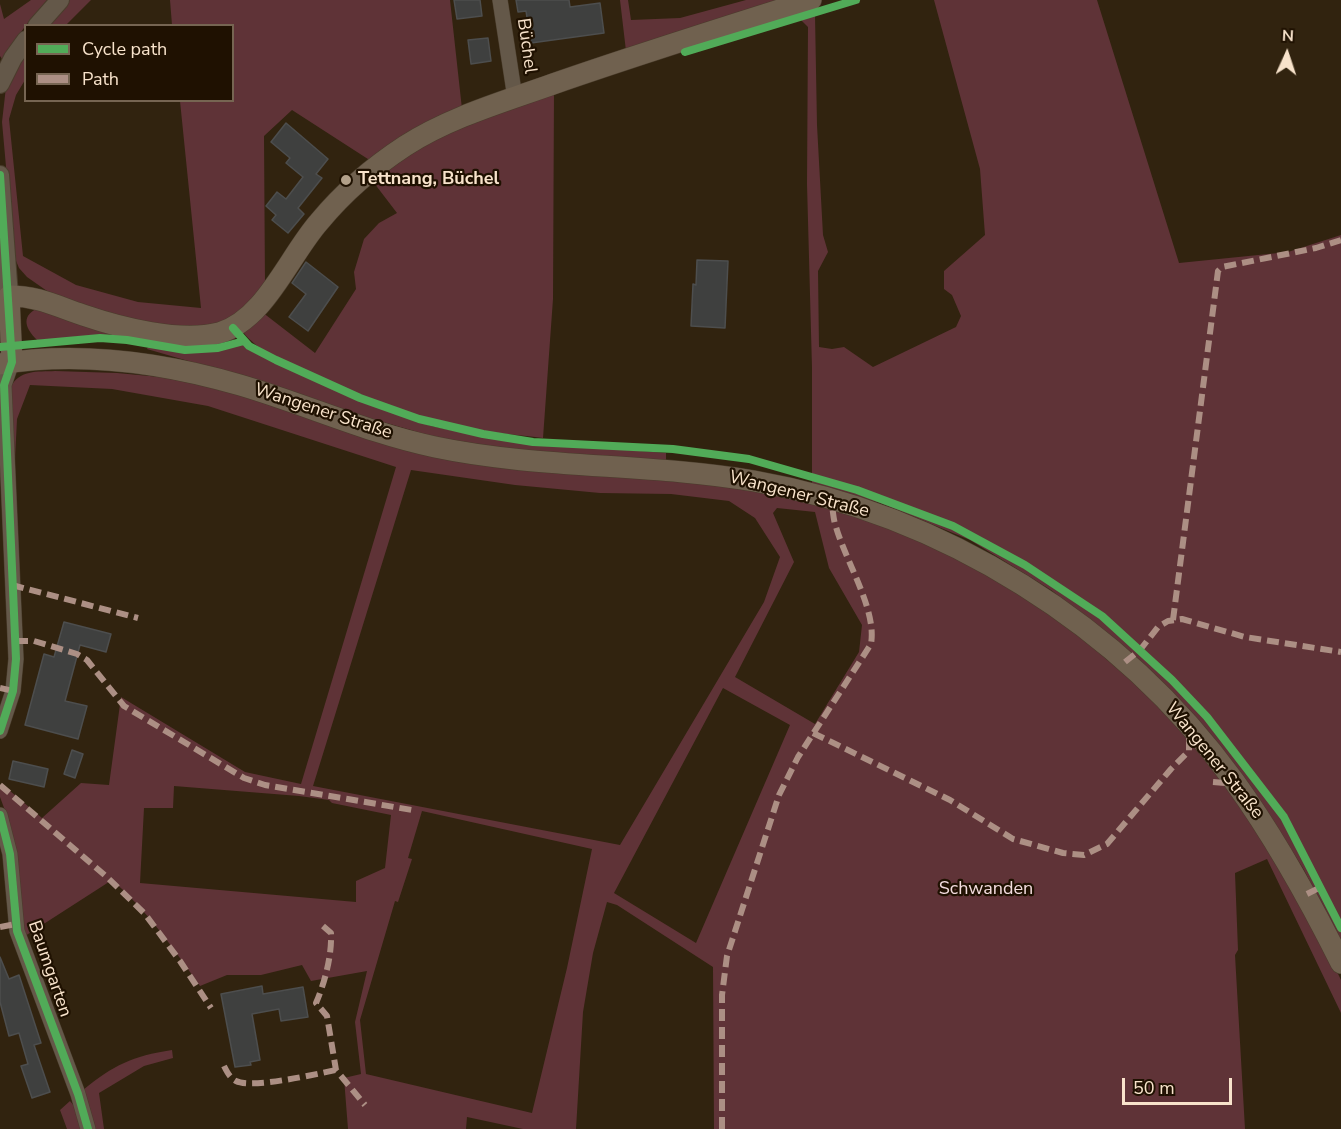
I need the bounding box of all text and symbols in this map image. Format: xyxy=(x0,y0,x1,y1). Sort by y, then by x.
street label: Büchel xyxy=(511,17,541,75)
legend xyxy=(24,24,234,102)
north arrow xyxy=(1257,24,1317,84)
text: N xyxy=(1281,25,1294,47)
text: Cycle path xyxy=(82,37,167,61)
text: Path xyxy=(82,67,119,91)
place label: Tettnang, Büchel xyxy=(358,169,499,191)
marker: Tettnang, Büchel xyxy=(339,173,353,187)
street label: Wangener Straße xyxy=(251,380,395,444)
street label: Wangener Straße xyxy=(727,467,871,523)
street label: Wangener Straße xyxy=(1160,698,1268,824)
park label: Schwanden xyxy=(939,879,1033,901)
street label: Baumgarten xyxy=(22,918,76,1020)
scale bar xyxy=(1125,1066,1234,1104)
text: 50 m xyxy=(1133,1076,1175,1100)

